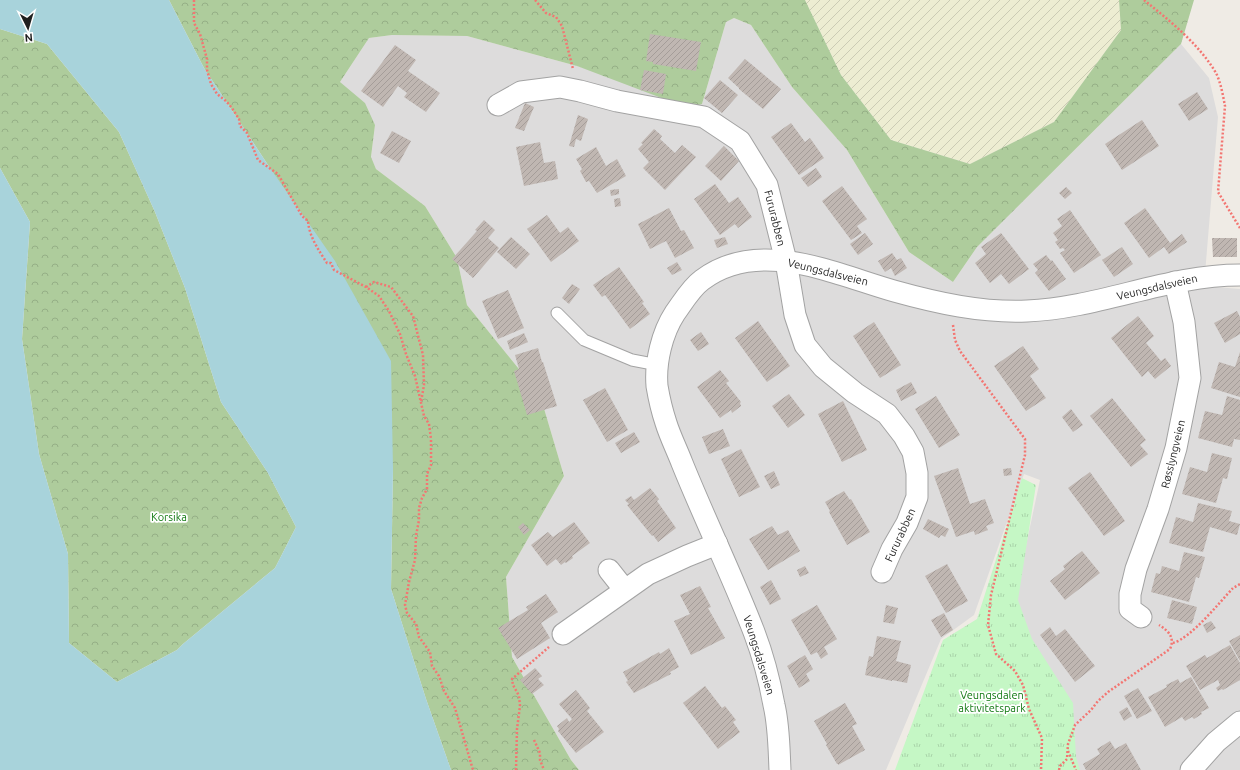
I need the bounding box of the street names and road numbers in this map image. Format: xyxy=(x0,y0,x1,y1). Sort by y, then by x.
street label: Fururabben xyxy=(762,189,788,247)
street label: Veungsdalsveien xyxy=(787,256,869,288)
street label: Veungsdalsveien xyxy=(1115,272,1199,302)
street label: Røsslyngveien xyxy=(1159,419,1187,489)
street label: Fururabben xyxy=(882,506,918,564)
street label: Veungsdalsveien xyxy=(741,614,777,696)

